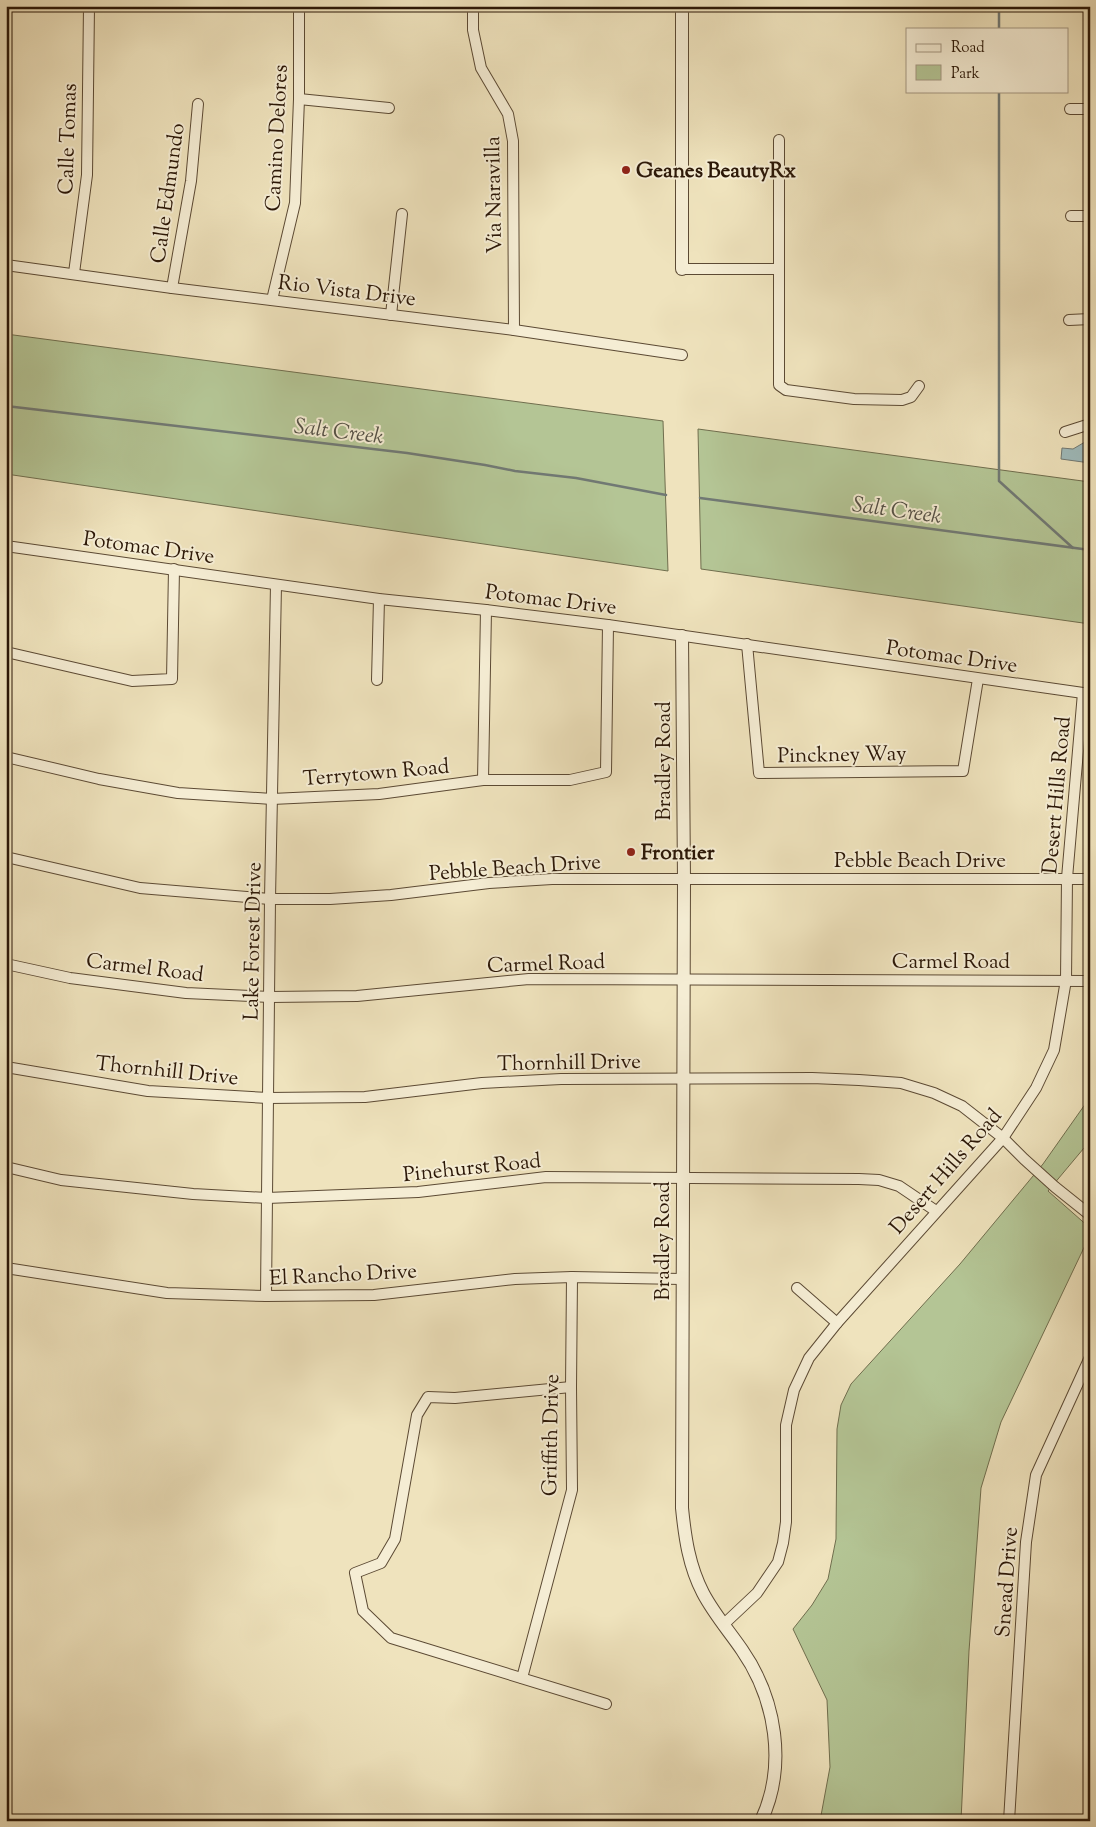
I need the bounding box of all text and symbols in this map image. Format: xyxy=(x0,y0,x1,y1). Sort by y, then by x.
legend xyxy=(906,28,1068,92)
text: Road xyxy=(951,38,985,59)
street label: Camino Delores xyxy=(259,64,297,212)
text: Park xyxy=(951,64,980,85)
street label: Calle Tomas xyxy=(52,83,86,195)
street label: Calle Edmundo xyxy=(144,121,194,265)
street label: Via Naravilla xyxy=(479,136,511,254)
place label: Geanes BeautyRx xyxy=(636,157,797,187)
marker: Geanes BeautyRx xyxy=(620,164,632,176)
street label: Rio Vista Drive xyxy=(276,269,417,315)
water label: Salt Creek xyxy=(292,412,385,454)
water label: Salt Creek xyxy=(850,490,943,534)
street label: Potomac Drive xyxy=(81,525,216,573)
street label: Potomac Drive xyxy=(483,578,618,624)
street label: Potomac Drive xyxy=(884,634,1019,682)
street label: Bradley Road xyxy=(650,701,680,821)
street label: Desert Hills Road xyxy=(1036,715,1080,875)
street label: Pinckney Way xyxy=(777,740,907,772)
street label: Terrytown Road xyxy=(302,753,451,795)
place label: Frontier xyxy=(641,839,715,869)
marker: Frontier xyxy=(625,846,637,858)
street label: Pebble Beach Drive xyxy=(834,847,1006,877)
street label: Pebble Beach Drive xyxy=(428,848,602,890)
street label: Lake Forest Drive xyxy=(238,862,270,1021)
street label: Carmel Road xyxy=(84,947,205,991)
street label: Carmel Road xyxy=(486,948,606,982)
street label: Carmel Road xyxy=(892,948,1010,978)
street label: Thornhill Drive xyxy=(497,1048,641,1080)
street label: Thornhill Drive xyxy=(94,1050,240,1094)
street label: Desert Hills Road xyxy=(883,1103,1010,1242)
street label: Pinehurst Road xyxy=(402,1147,543,1191)
street label: Bradley Road xyxy=(649,1181,679,1301)
street label: El Rancho Drive xyxy=(268,1257,418,1295)
street label: Griffith Drive xyxy=(536,1374,568,1496)
street label: Snead Drive xyxy=(989,1526,1027,1638)

